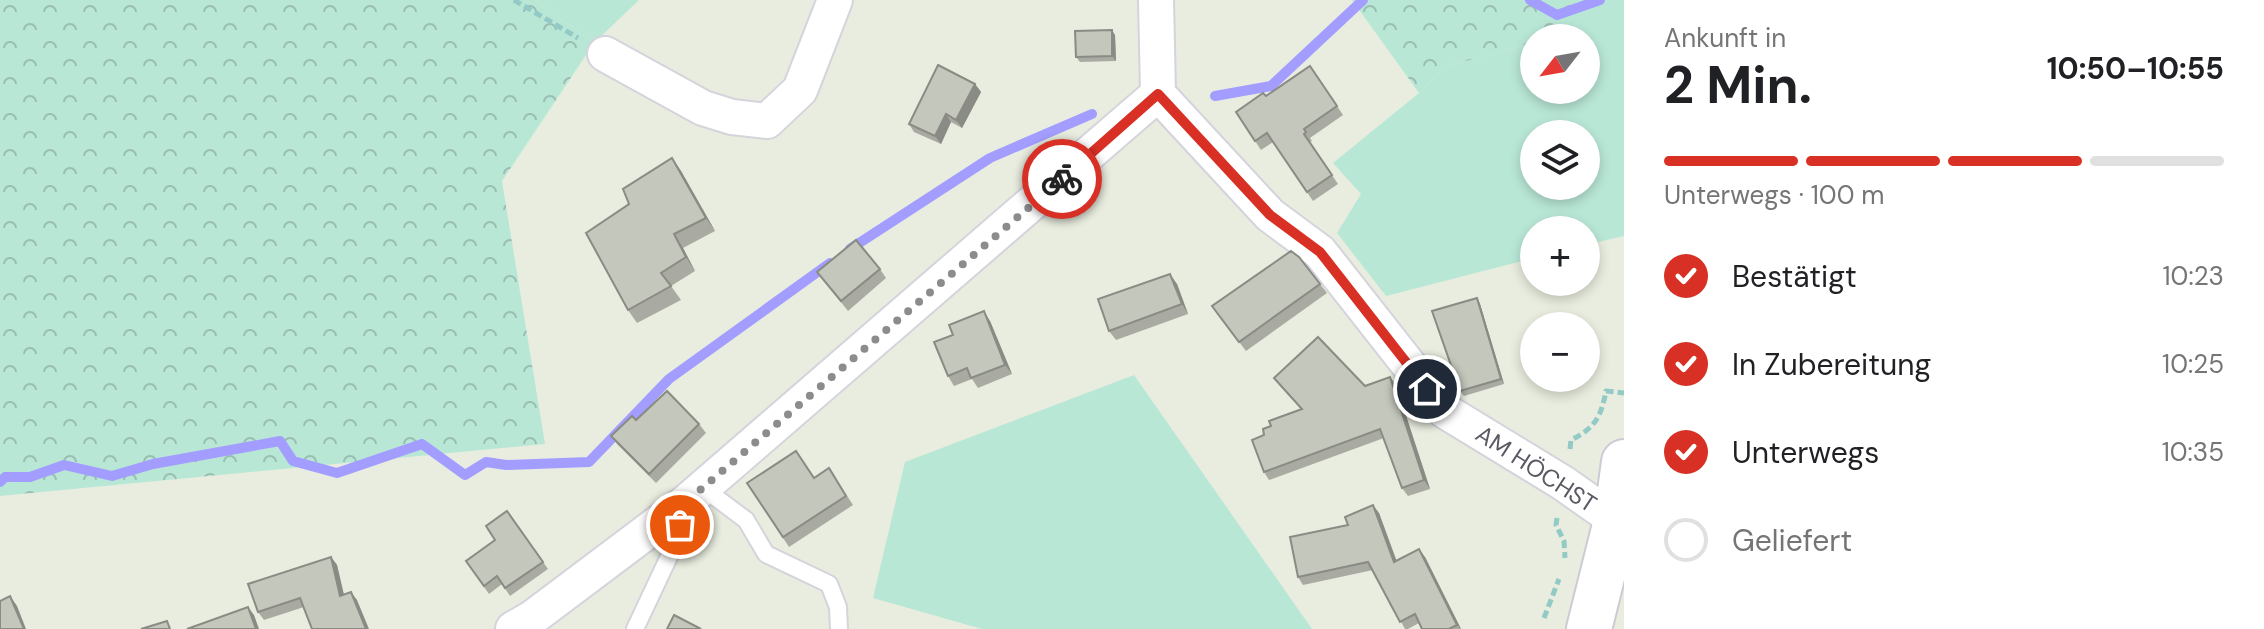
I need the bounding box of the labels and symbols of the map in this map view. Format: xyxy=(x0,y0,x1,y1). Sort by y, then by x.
north arrow xyxy=(1520,24,1600,104)
courier xyxy=(1022,139,1102,219)
pin xyxy=(1393,355,1461,423)
street label: AM HÖCHST xyxy=(1470,418,1603,519)
pin xyxy=(646,491,714,559)

